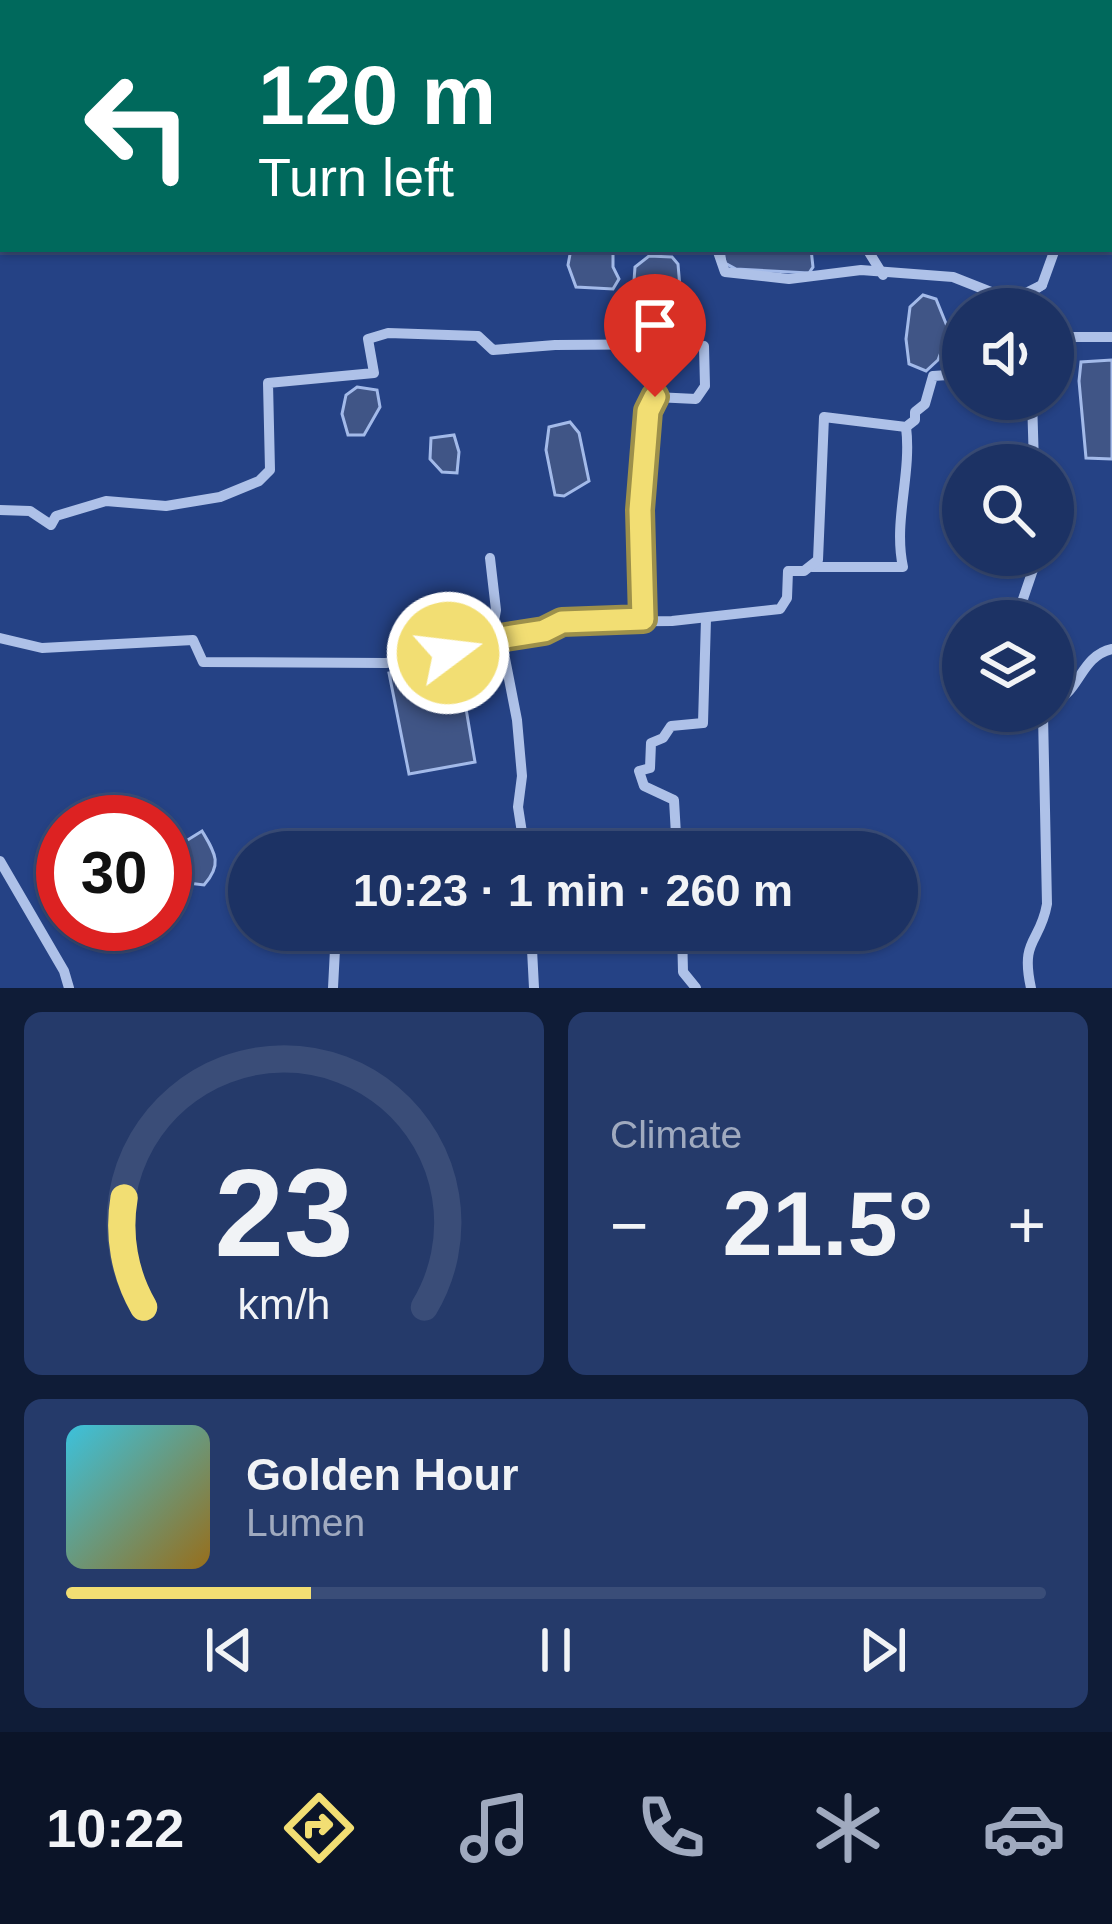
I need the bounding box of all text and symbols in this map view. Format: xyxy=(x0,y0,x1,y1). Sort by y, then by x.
icon: left xyxy=(60,48,216,204)
text: 120 m xyxy=(258,48,496,142)
text: Turn left xyxy=(258,147,454,207)
pin xyxy=(604,274,706,397)
map controls xyxy=(942,288,1074,732)
button: sound xyxy=(942,288,1074,420)
icon: arrive xyxy=(622,292,688,358)
button: search xyxy=(942,444,1074,576)
position arrow xyxy=(385,590,511,716)
button: layers xyxy=(942,600,1074,732)
speed limit sign: 30 xyxy=(36,795,192,951)
text: 10:23 · 1 min · 260 m xyxy=(353,865,793,916)
text: Climate xyxy=(610,1113,742,1156)
text: 23 xyxy=(215,1143,353,1282)
text: 21.5° xyxy=(722,1174,934,1274)
text: − xyxy=(610,1188,649,1262)
text: + xyxy=(1007,1188,1046,1262)
text: km/h xyxy=(238,1279,330,1327)
text: Golden Hour xyxy=(246,1449,518,1500)
text: Lumen xyxy=(246,1501,365,1544)
icon: previous xyxy=(196,1617,262,1683)
icon: pause xyxy=(523,1617,589,1683)
icon: next xyxy=(850,1617,916,1683)
icon: directions xyxy=(277,1786,361,1870)
icon: music xyxy=(453,1786,537,1870)
icon: phone xyxy=(629,1786,713,1870)
icon: climate xyxy=(806,1786,890,1870)
icon: car xyxy=(982,1786,1066,1870)
text: 10:22 xyxy=(46,1798,184,1858)

